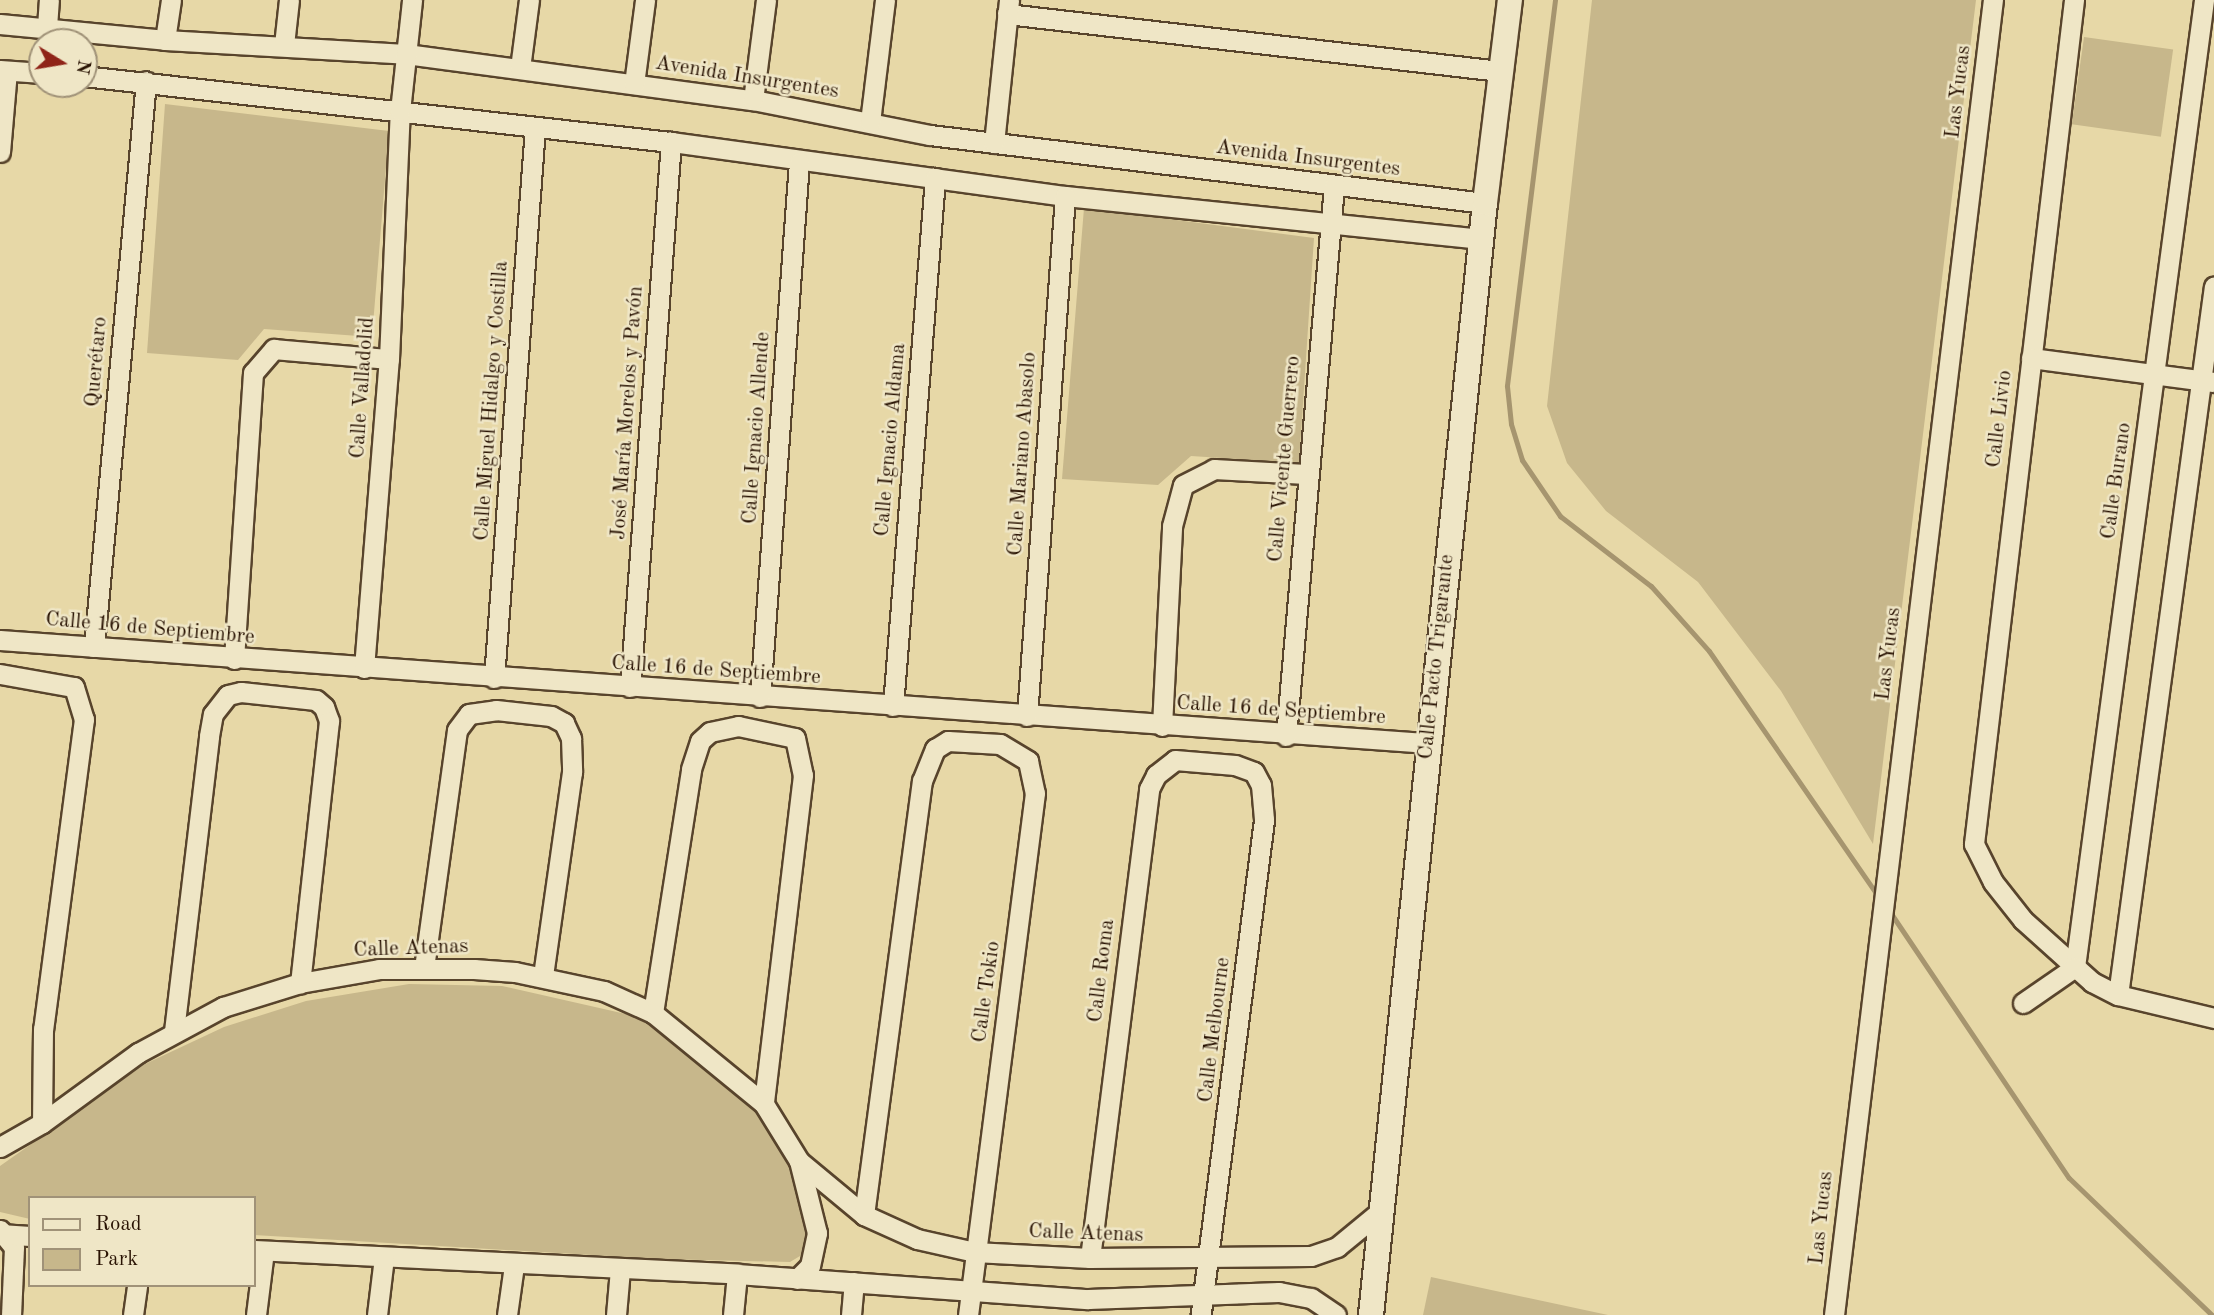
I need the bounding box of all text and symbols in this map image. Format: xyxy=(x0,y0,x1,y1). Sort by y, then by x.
north arrow xyxy=(28,28,98,98)
street label: Las Yucas xyxy=(1941,44,1977,140)
street label: Avenida Insurgentes xyxy=(653,51,841,105)
text: N xyxy=(71,58,93,76)
street label: Avenida Insurgentes xyxy=(1214,135,1402,183)
street label: Calle Miguel Hidalgo y Costilla xyxy=(470,260,514,542)
street label: José María Morelos y Pavón xyxy=(607,285,649,541)
street label: Querétaro xyxy=(81,316,113,408)
street label: Calle Valladolid xyxy=(345,316,381,460)
street label: Calle Ignacio Allende xyxy=(738,331,776,525)
street label: Calle Ignacio Aldama xyxy=(870,342,912,538)
street label: Calle Mariano Abasolo xyxy=(1003,351,1043,557)
street label: Calle Vicente Guerrero xyxy=(1263,355,1307,563)
street label: Calle Livio xyxy=(1982,369,2018,469)
street label: Calle Burano xyxy=(2096,421,2138,541)
street label: Calle Pacto Trigarante xyxy=(1414,553,1460,761)
street label: Las Yucas xyxy=(1871,606,1907,702)
street label: Calle 16 de Septiembre xyxy=(44,607,256,651)
street label: Calle 16 de Septiembre xyxy=(610,651,822,691)
street label: Calle 16 de Septiembre xyxy=(1175,691,1387,731)
street label: Calle Roma xyxy=(1083,918,1121,1024)
street label: Calle Atenas xyxy=(353,934,469,964)
street label: Calle Tokio xyxy=(967,940,1007,1044)
street label: Calle Melbourne xyxy=(1194,956,1236,1104)
street label: Las Yucas xyxy=(1805,1170,1839,1266)
legend xyxy=(28,1196,256,1287)
text: Road xyxy=(95,1214,142,1235)
street label: Calle Atenas xyxy=(1028,1219,1144,1249)
text: Park xyxy=(95,1249,138,1270)

